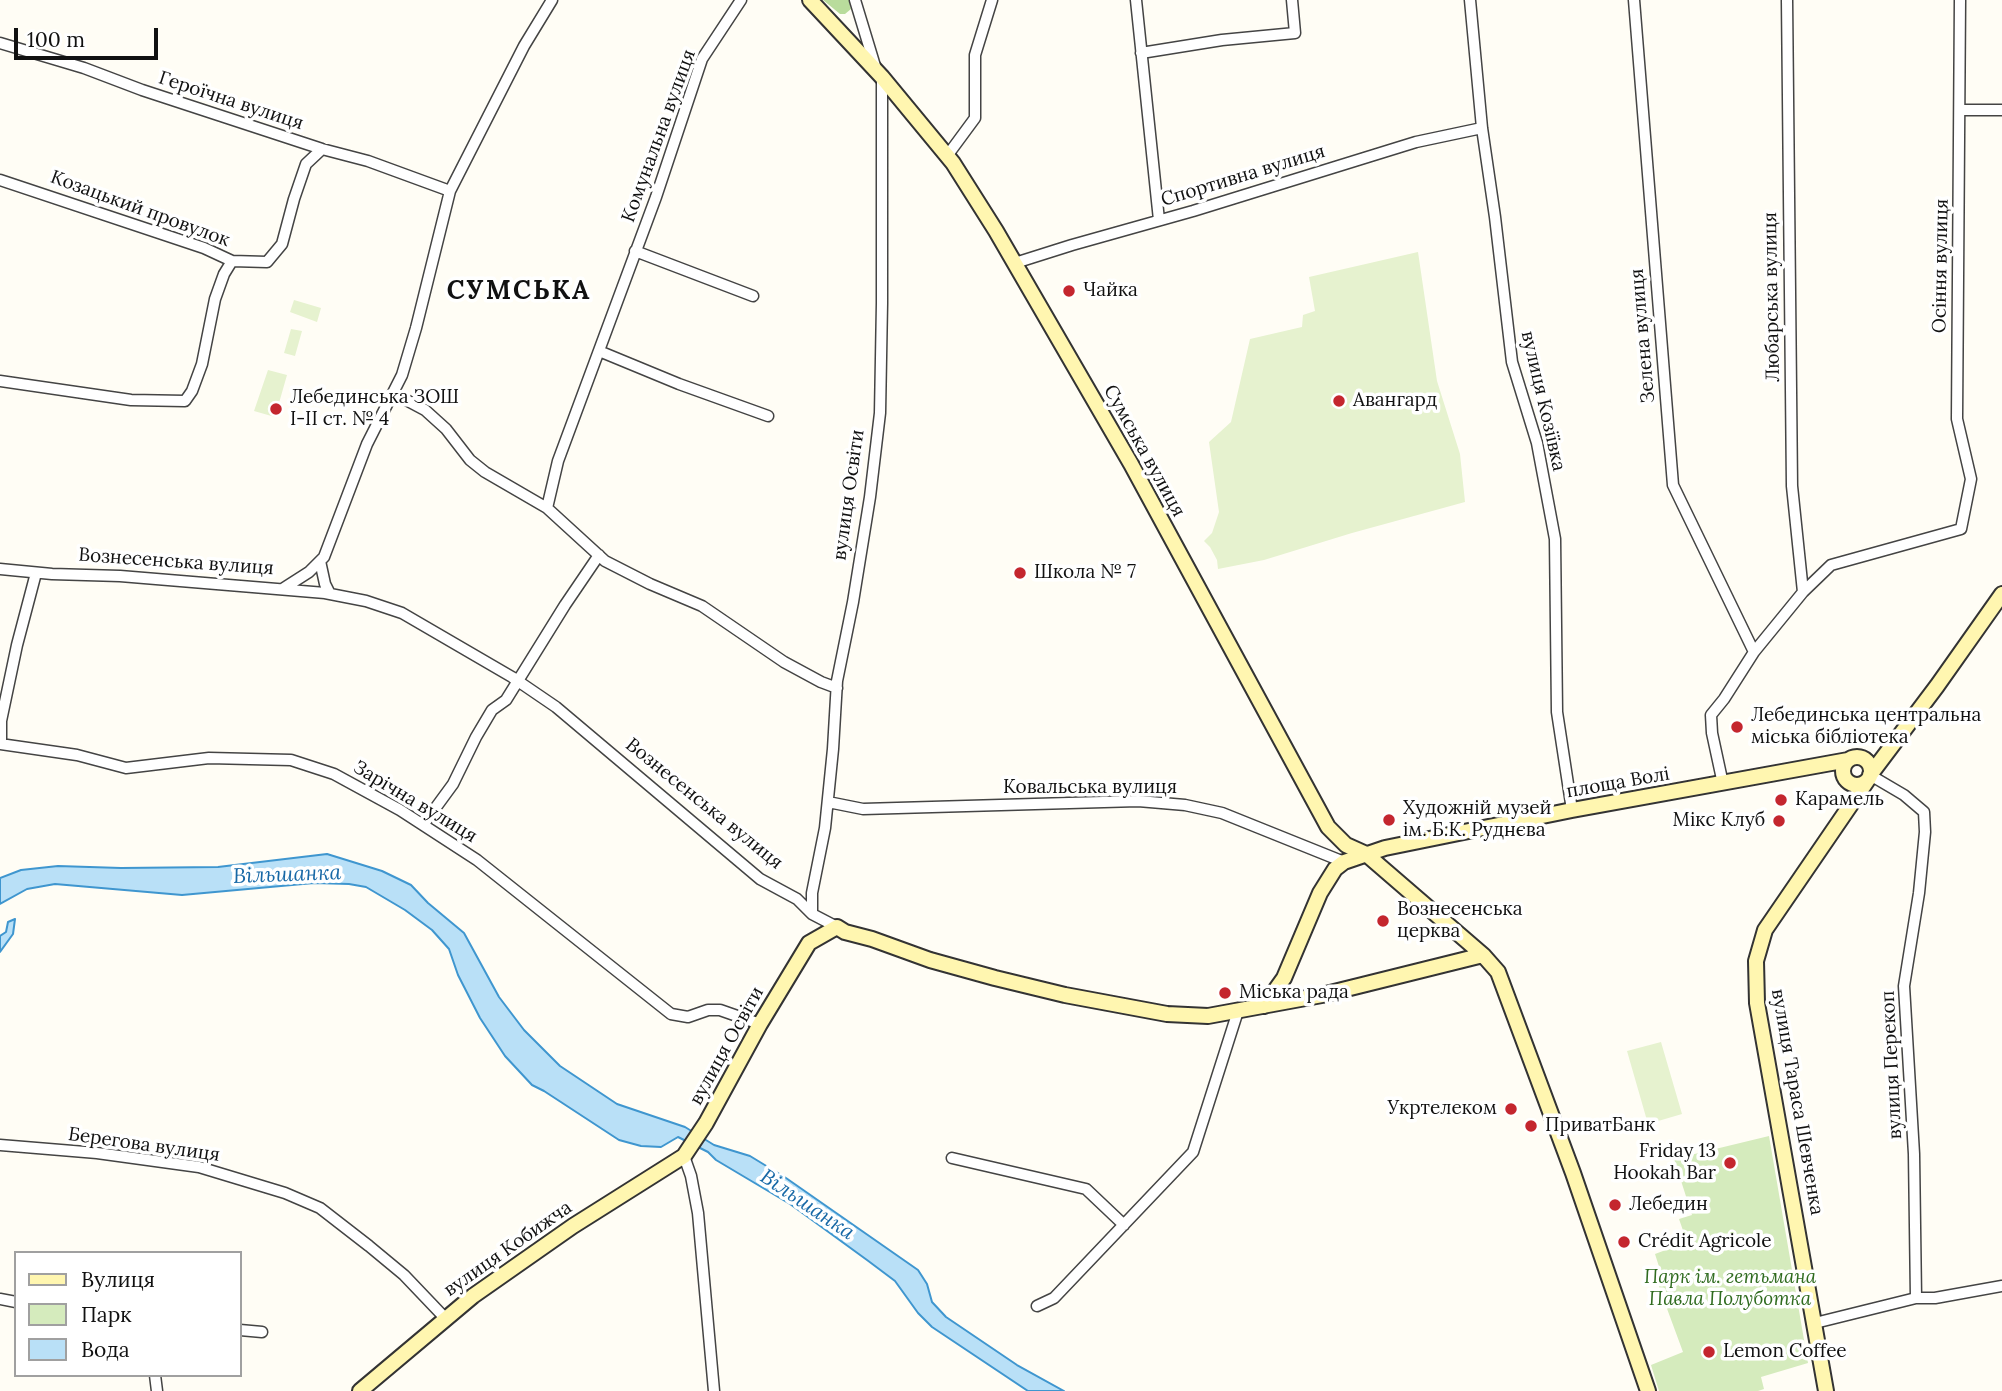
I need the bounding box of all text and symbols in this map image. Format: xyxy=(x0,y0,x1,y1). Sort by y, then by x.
scale bar xyxy=(18,14,161,58)
text: 100 m xyxy=(27,26,85,53)
street label: Комунальна вулиця xyxy=(617,47,701,225)
street label: Героїчна вулиця xyxy=(156,67,306,135)
street label: Спортивна вулиця xyxy=(1158,140,1328,212)
street label: Козацький провулок xyxy=(47,166,233,252)
street label: Осіння вулиця xyxy=(1928,199,1954,333)
street label: Любарська вулиця xyxy=(1759,212,1785,382)
street label: Зелена вулиця xyxy=(1626,268,1660,404)
district label: СУМСЬКА xyxy=(448,276,590,308)
place label: Чайка xyxy=(1083,280,1138,302)
marker: Чайка xyxy=(1061,283,1077,299)
street label: вулиця Козіївка xyxy=(1516,329,1570,473)
street label: Сумська вулиця xyxy=(1098,381,1190,521)
place label: Лебединська ЗОШ І-ІІ ст. № 4 xyxy=(290,387,459,431)
place label: Авангард xyxy=(1353,390,1437,412)
marker: Авангард xyxy=(1331,393,1347,409)
marker: Лебединська ЗОШ І-ІІ ст. № 4 xyxy=(268,401,284,417)
street label: вулиця Освіти xyxy=(829,428,869,562)
street label: Вознесенська вулиця xyxy=(78,544,274,580)
place label: Школа № 7 xyxy=(1034,562,1136,584)
marker: Школа № 7 xyxy=(1012,565,1028,581)
place label: Лебединська центральна міська бібліотека xyxy=(1751,705,1981,749)
marker: Лебединська центральна міська бібліотека xyxy=(1729,719,1745,735)
street label: Вознесенська вулиця xyxy=(621,734,787,874)
street label: Зарічна вулиця xyxy=(349,756,481,848)
street label: площа Волі xyxy=(1565,763,1671,803)
street label: Ковальська вулиця xyxy=(1003,777,1177,799)
place label: Карамель xyxy=(1795,789,1884,811)
marker: Карамель xyxy=(1773,792,1789,808)
place label: Художній музей ім. Б.К. Руднєва xyxy=(1403,798,1551,842)
place label: Мікс Клуб xyxy=(1673,810,1765,832)
marker: Художній музей ім. Б.К. Руднєва xyxy=(1381,812,1397,828)
marker: Мікс Клуб xyxy=(1771,813,1787,829)
water label: Вільшанка xyxy=(232,861,342,889)
place label: Вознесенська церква xyxy=(1397,899,1523,943)
marker: Вознесенська церква xyxy=(1375,913,1391,929)
place label: Міська рада xyxy=(1239,982,1349,1004)
street label: вулиця Освіти xyxy=(685,983,769,1109)
marker: Міська рада xyxy=(1217,985,1233,1001)
street label: вулиця Тараса Шевченка xyxy=(1766,987,1828,1217)
street label: вулиця Перекоп xyxy=(1877,990,1907,1140)
place label: Укртелеком xyxy=(1387,1098,1497,1120)
marker: Укртелеком xyxy=(1503,1101,1519,1117)
place label: ПриватБанк xyxy=(1545,1115,1655,1137)
marker: ПриватБанк xyxy=(1523,1118,1539,1134)
street label: Берегова вулиця xyxy=(67,1123,221,1167)
place label: Friday 13 Hookah Bar xyxy=(1613,1141,1716,1185)
marker: Friday 13 Hookah Bar xyxy=(1722,1155,1738,1171)
water label: Вільшанка xyxy=(755,1164,859,1246)
place label: Лебедин xyxy=(1629,1194,1708,1216)
street label: вулиця Кобижча xyxy=(440,1196,576,1302)
marker: Лебедин xyxy=(1607,1197,1623,1213)
place label: Crédit Agricole xyxy=(1638,1231,1771,1253)
marker: Crédit Agricole xyxy=(1616,1234,1632,1250)
legend xyxy=(14,1251,242,1377)
text: Вулиця xyxy=(81,1266,155,1293)
park label: Парк ім. гетьмана Павла Полуботка xyxy=(1644,1267,1816,1311)
text: Парк xyxy=(81,1301,131,1328)
text: Вода xyxy=(81,1336,130,1363)
place label: Lemon Coffee xyxy=(1723,1341,1847,1363)
marker: Lemon Coffee xyxy=(1701,1344,1717,1360)

